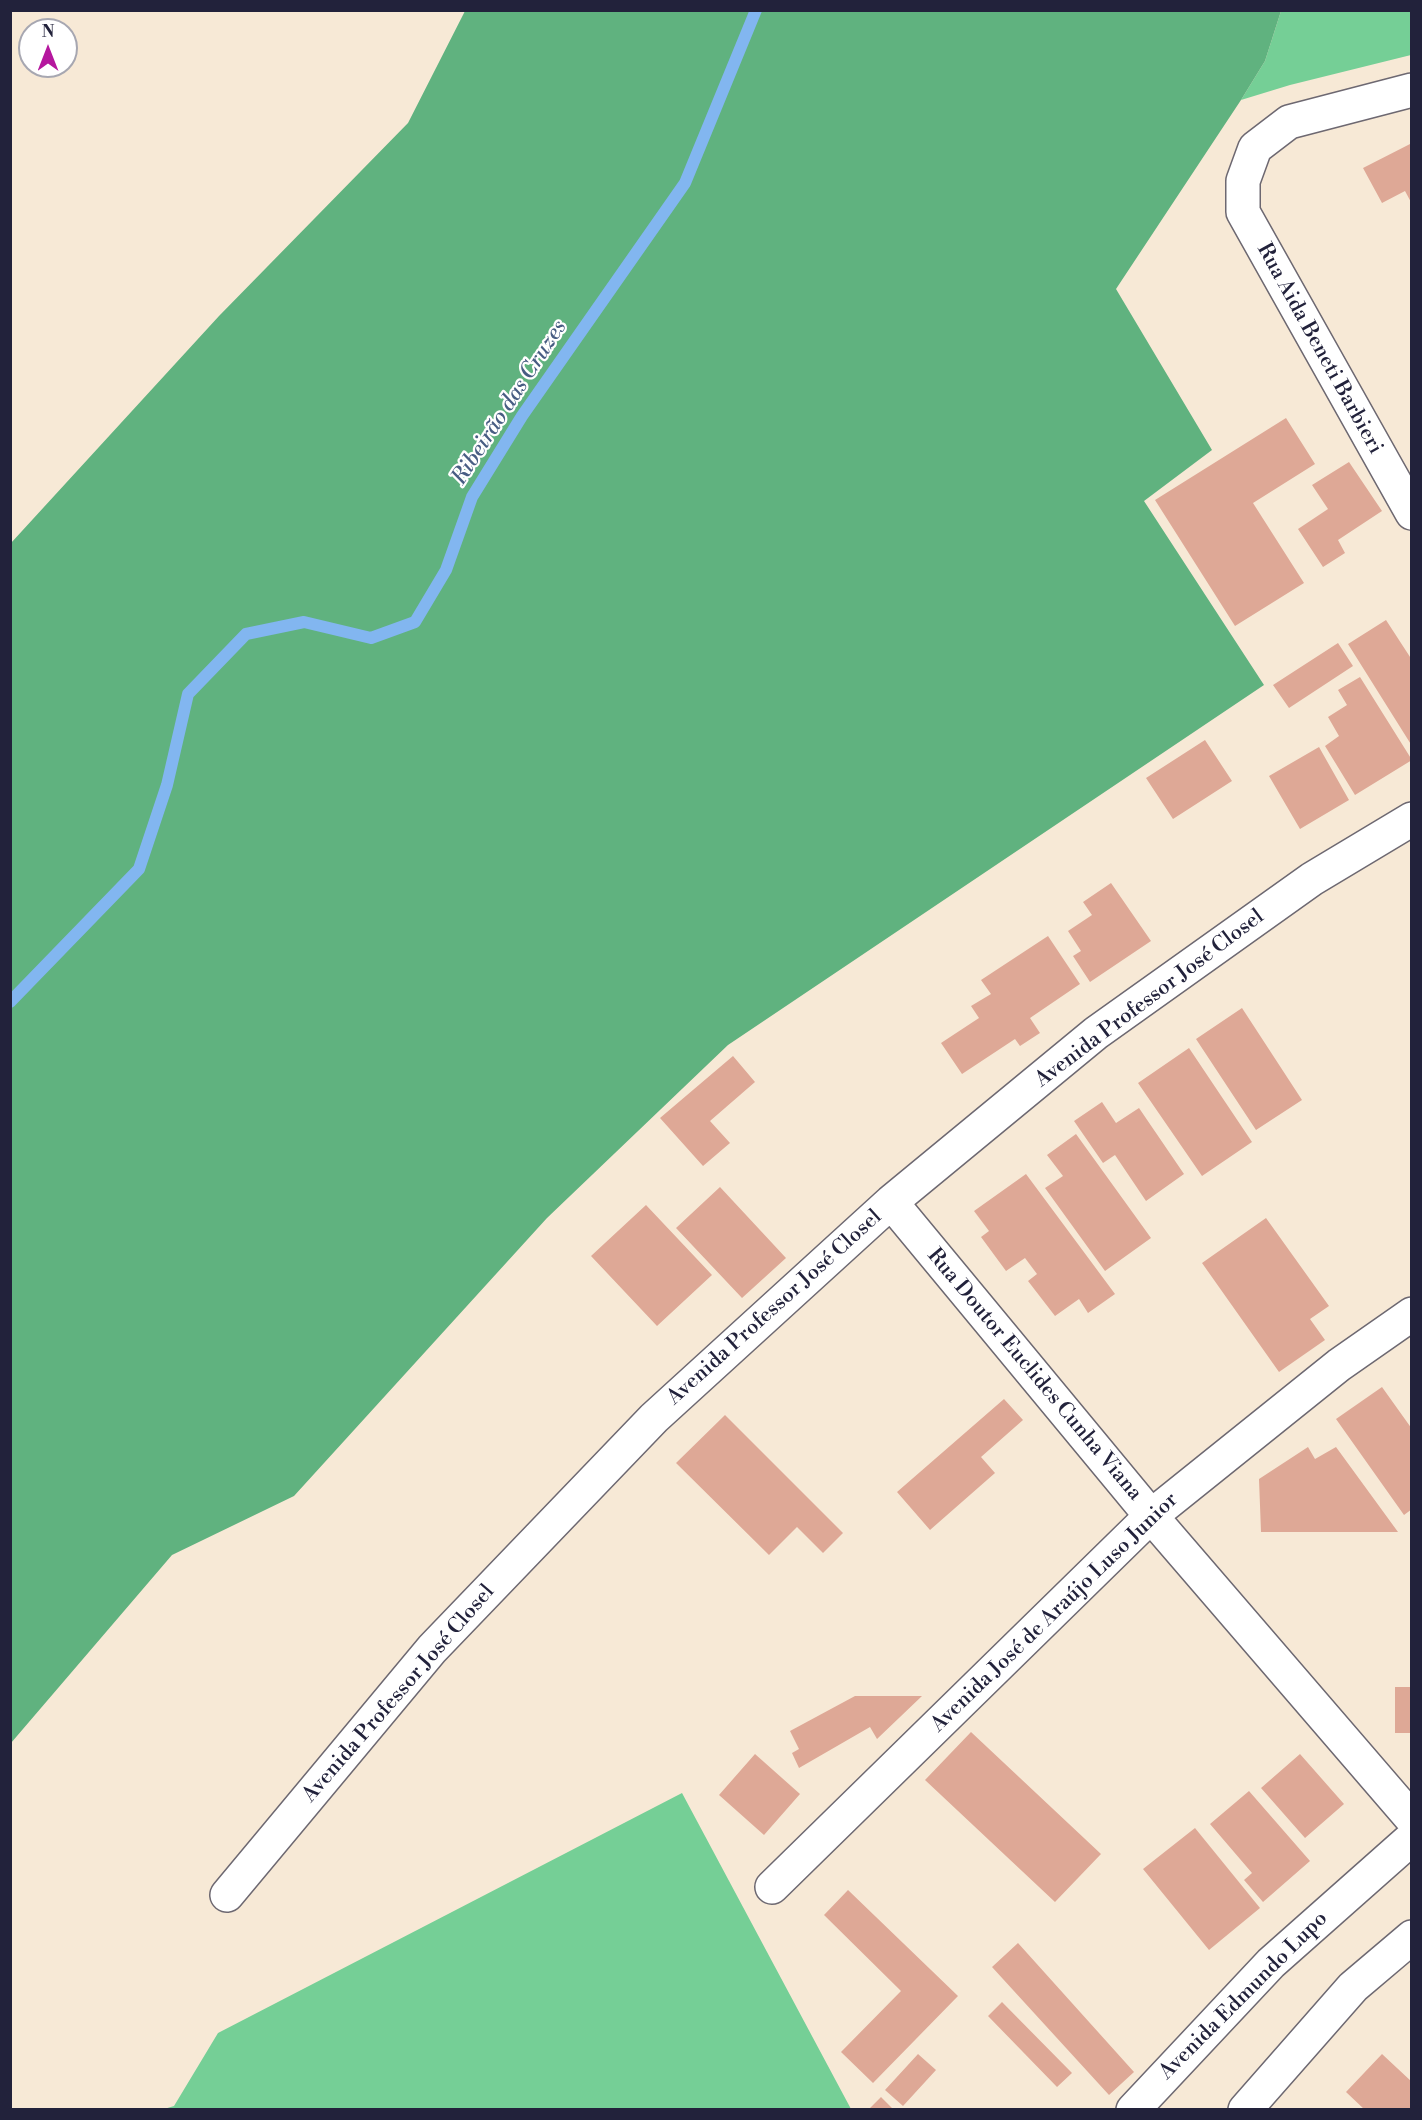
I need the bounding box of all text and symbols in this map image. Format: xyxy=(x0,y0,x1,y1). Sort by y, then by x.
north arrow xyxy=(18,18,78,78)
text: N xyxy=(42,22,54,42)
street label: Rua Aida Beneti Barbieri xyxy=(1251,239,1387,459)
water label: Ribeirão das Cruzes xyxy=(447,316,573,490)
street label: Avenida Professor José Closel xyxy=(1031,905,1269,1093)
street label: Avenida Professor José Closel xyxy=(663,1205,887,1411)
street label: Rua Doutor Euclides Cunha Viana xyxy=(921,1244,1147,1506)
street label: Avenida José de Araújo Luso Junior xyxy=(926,1488,1184,1738)
street label: Avenida Professor José Closel xyxy=(298,1580,500,1808)
street label: Avenida Edmundo Lupo xyxy=(1155,1907,1333,2085)

